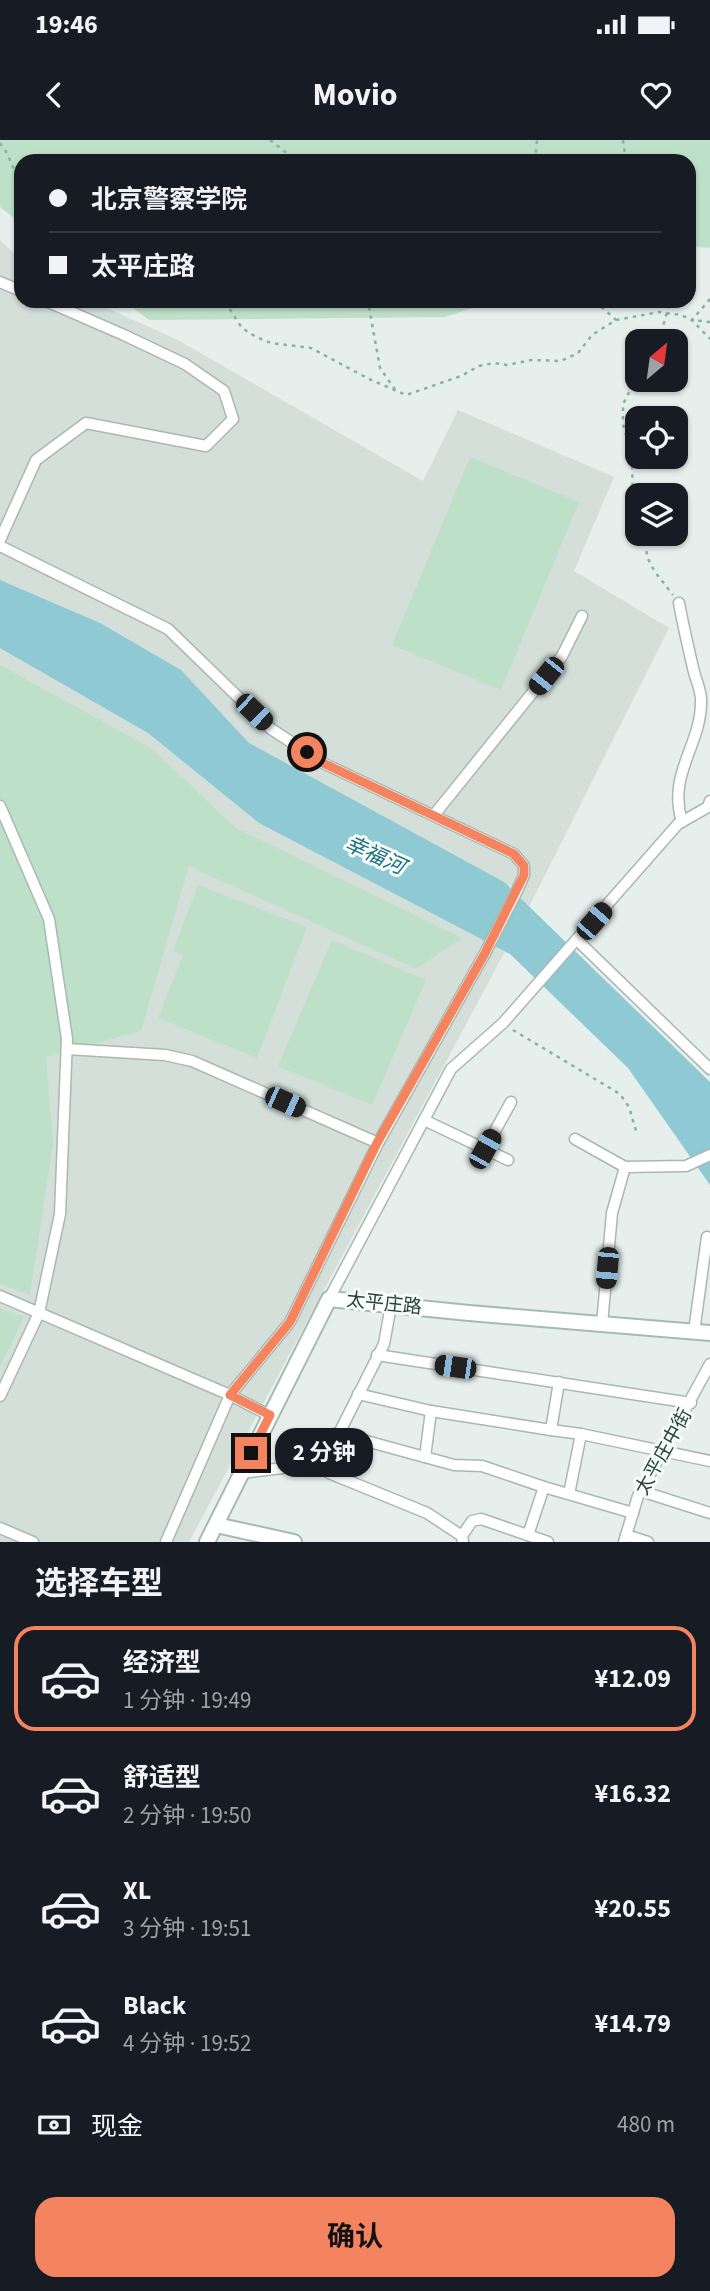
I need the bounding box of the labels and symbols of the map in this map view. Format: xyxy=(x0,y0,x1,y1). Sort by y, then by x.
north arrow xyxy=(625,329,688,392)
car xyxy=(525,653,568,699)
car xyxy=(232,690,277,734)
route start xyxy=(291,736,323,768)
water label: 幸福河 xyxy=(340,828,414,883)
car xyxy=(573,898,616,944)
car xyxy=(262,1084,309,1120)
car xyxy=(466,1126,505,1172)
car xyxy=(595,1246,620,1290)
street label: 太平庄路 xyxy=(345,1287,423,1321)
car xyxy=(433,1354,478,1380)
street label: 太平庄中街 xyxy=(629,1404,699,1500)
callout: 2 分钟 xyxy=(276,1428,374,1478)
route end xyxy=(235,1437,267,1469)

